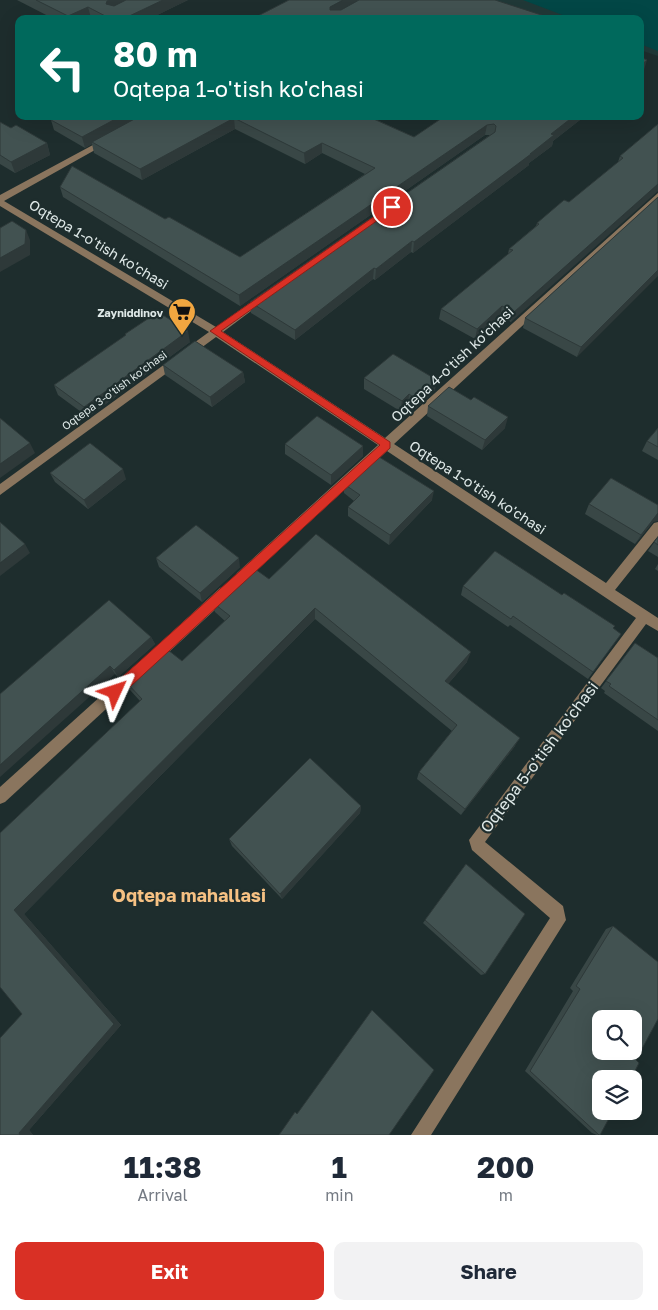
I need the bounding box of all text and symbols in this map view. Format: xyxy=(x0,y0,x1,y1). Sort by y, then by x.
text: 80 m xyxy=(113,33,198,75)
icon: left xyxy=(30,35,95,100)
text: Oqtepa 1-o'tish ko'chasi xyxy=(113,75,364,102)
pin xyxy=(371,186,413,228)
icon: arrive xyxy=(378,193,406,221)
street label: Oqtepa 1-o'tish ko'chasi xyxy=(26,196,172,292)
supermarket icon: Zayniddinov xyxy=(167,297,197,336)
street label: Oqtepa 4-o'tish ko'chasi xyxy=(387,303,517,425)
place label: Zayniddinov xyxy=(97,306,163,319)
street label: Oqtepa 3-o'tish ko'chasi xyxy=(59,348,169,432)
street label: Oqtepa 1-o'tish ko'chasi xyxy=(406,436,550,538)
position arrow xyxy=(88,665,140,717)
street label: Oqtepa 5-o'tish ko'chasi xyxy=(476,678,602,836)
district label: Oqtepa mahallasi xyxy=(112,884,266,906)
map controls xyxy=(592,1010,642,1120)
button: search xyxy=(592,1010,642,1060)
button: layers xyxy=(592,1070,642,1120)
text: 11:38 xyxy=(124,1149,202,1185)
text: 1 xyxy=(332,1149,347,1185)
text: 200 xyxy=(477,1149,534,1185)
text: Arrival xyxy=(138,1185,188,1205)
text: min xyxy=(325,1185,353,1205)
text: m xyxy=(499,1185,513,1205)
button: Exit xyxy=(15,1242,324,1300)
button: Share xyxy=(334,1242,643,1300)

